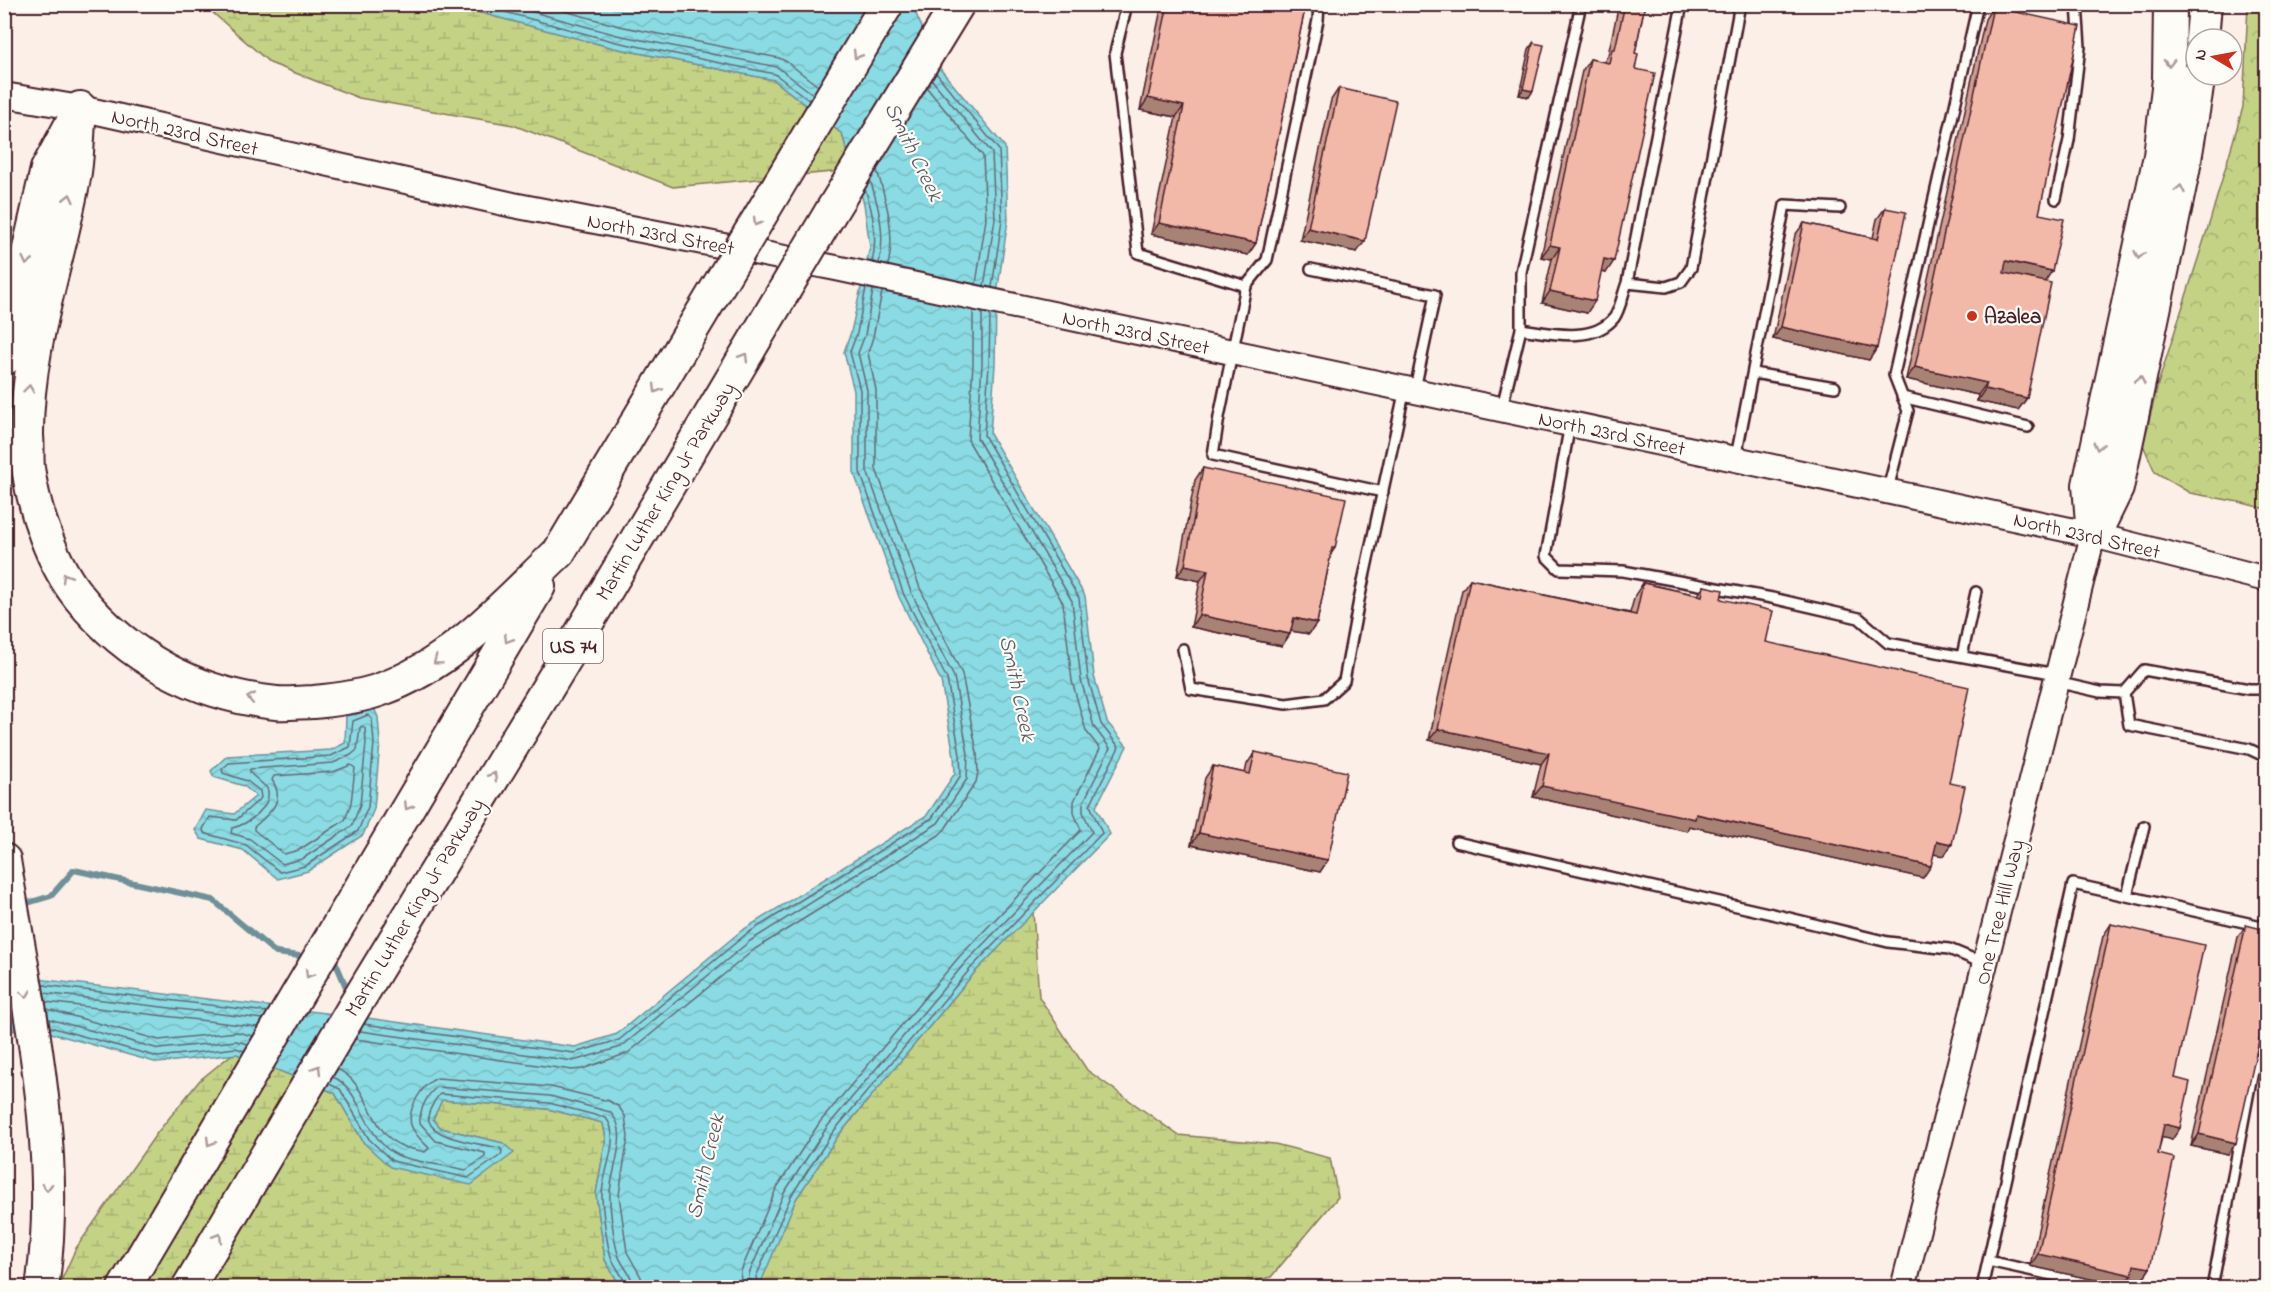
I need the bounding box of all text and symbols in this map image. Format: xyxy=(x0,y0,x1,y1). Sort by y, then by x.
north arrow xyxy=(2184,27,2244,87)
text: N xyxy=(2188,47,2214,62)
one-way arrow xyxy=(853,49,865,59)
one-way arrow xyxy=(2163,58,2175,67)
water label: Smith Creek xyxy=(875,97,951,209)
street label: North 23rd Street xyxy=(108,103,261,165)
one-way arrow xyxy=(2173,184,2186,194)
one-way arrow xyxy=(61,194,74,204)
street label: North 23rd Street xyxy=(584,207,737,265)
one-way arrow xyxy=(753,216,764,226)
one-way arrow xyxy=(2133,250,2146,260)
one-way arrow xyxy=(21,256,34,266)
place label: Azalea xyxy=(1984,303,2041,333)
street label: North 23rd Street xyxy=(1059,304,1212,364)
marker: Azalea xyxy=(1965,309,1979,323)
one-way arrow xyxy=(737,353,749,363)
one-way arrow xyxy=(2133,375,2146,385)
street label: Martin Luther King Jr Parkway xyxy=(589,377,746,608)
one-way arrow xyxy=(652,383,664,393)
one-way arrow xyxy=(23,385,35,394)
street label: North 23rd Street xyxy=(1535,405,1688,465)
one-way arrow xyxy=(2092,441,2105,451)
street label: North 23rd Street xyxy=(2010,506,2163,568)
one-way arrow xyxy=(62,573,74,583)
road number: US 74 xyxy=(543,629,603,663)
one-way arrow xyxy=(503,633,515,643)
water label: Smith Creek xyxy=(989,633,1043,745)
one-way arrow xyxy=(433,654,444,665)
one-way arrow xyxy=(247,692,257,705)
one-way arrow xyxy=(486,772,498,782)
street label: Martin Luther King Jr Parkway xyxy=(338,793,495,1024)
one-way arrow xyxy=(404,800,416,810)
street label: One Tree Hill Way xyxy=(1968,837,2035,989)
one-way arrow xyxy=(305,968,316,978)
one-way arrow xyxy=(19,989,31,998)
one-way arrow xyxy=(309,1065,321,1075)
water label: Smith Creek xyxy=(679,1110,735,1222)
one-way arrow xyxy=(205,1136,217,1146)
one-way arrow xyxy=(41,1183,53,1192)
one-way arrow xyxy=(210,1233,222,1243)

